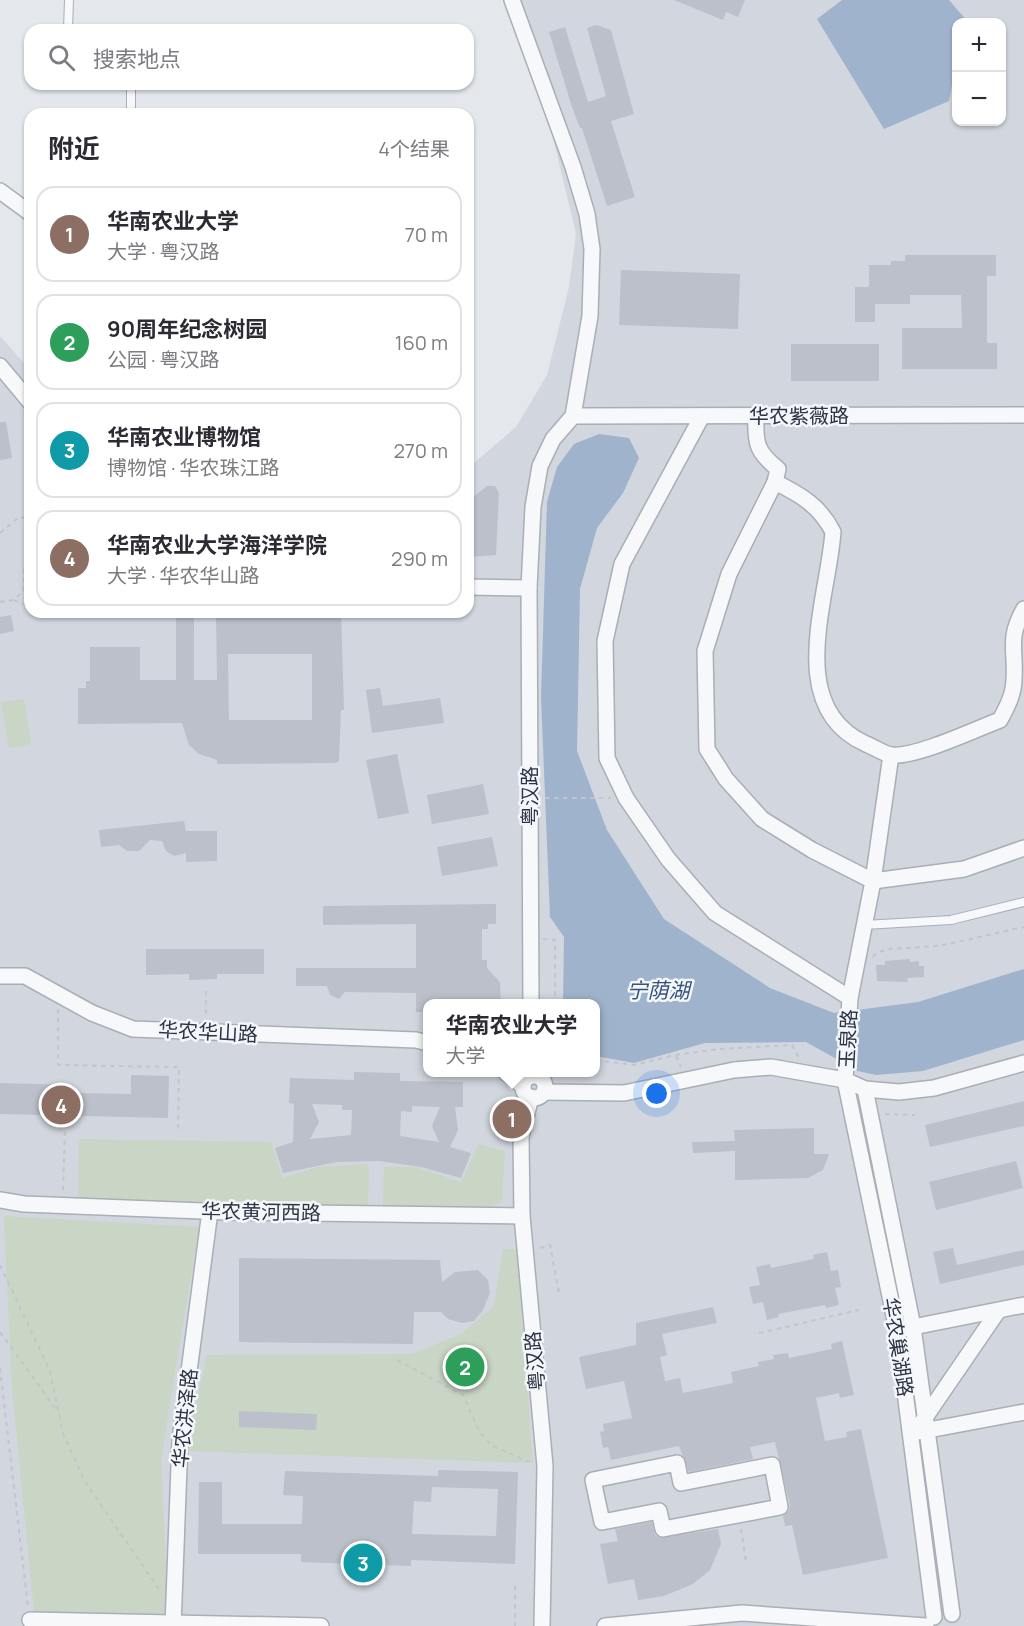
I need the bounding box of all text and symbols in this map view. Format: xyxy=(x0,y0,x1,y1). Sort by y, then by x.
map controls xyxy=(952,18,1006,126)
button: + xyxy=(952,18,1006,72)
search box xyxy=(24,24,474,90)
icon: search xyxy=(45,41,78,74)
text: 搜索地点 xyxy=(93,44,181,74)
button: − xyxy=(952,72,1006,126)
text: 附近 xyxy=(48,130,100,166)
text: 4个结果 xyxy=(378,135,450,162)
text: 华南农业大学 xyxy=(107,206,239,236)
text: 1 xyxy=(65,221,74,248)
text: 70 m xyxy=(405,221,448,248)
text: 大学 · 粤汉路 xyxy=(107,238,220,265)
text: 90周年纪念树园 xyxy=(107,314,267,344)
text: 2 xyxy=(64,329,75,356)
text: 160 m xyxy=(395,329,448,356)
text: 公园 · 粤汉路 xyxy=(107,346,220,373)
street label: 华农紫薇路 xyxy=(749,402,849,429)
text: 华南农业博物馆 xyxy=(107,422,261,452)
text: 3 xyxy=(64,437,75,464)
text: 270 m xyxy=(393,437,448,464)
text: 博物馆 · 华农珠江路 xyxy=(107,454,280,481)
text: 华南农业大学海洋学院 xyxy=(107,530,327,560)
text: 4 xyxy=(63,545,76,572)
text: 290 m xyxy=(391,545,448,572)
text: 大学 · 华农华山路 xyxy=(107,562,260,589)
street label: 粤汉路 xyxy=(516,766,543,826)
water label: 宁荫湖 xyxy=(627,976,692,1004)
popup xyxy=(423,999,600,1077)
street label: 玉泉路 xyxy=(832,1008,863,1070)
text: 华南农业大学 xyxy=(445,1010,578,1040)
street label: 华农华山路 xyxy=(157,1015,259,1048)
text: 大学 xyxy=(445,1042,485,1069)
your location xyxy=(642,1079,671,1108)
pin: 4 xyxy=(42,1082,80,1128)
pin: 1 xyxy=(492,1096,532,1142)
street label: 华农黄河西路 xyxy=(201,1197,321,1226)
street label: 华农巢湖路 xyxy=(877,1295,920,1398)
street label: 粤汉路 xyxy=(518,1330,551,1392)
pin: 2 xyxy=(446,1344,484,1390)
street label: 华农洪泽路 xyxy=(166,1367,203,1469)
pin: 3 xyxy=(344,1540,382,1586)

